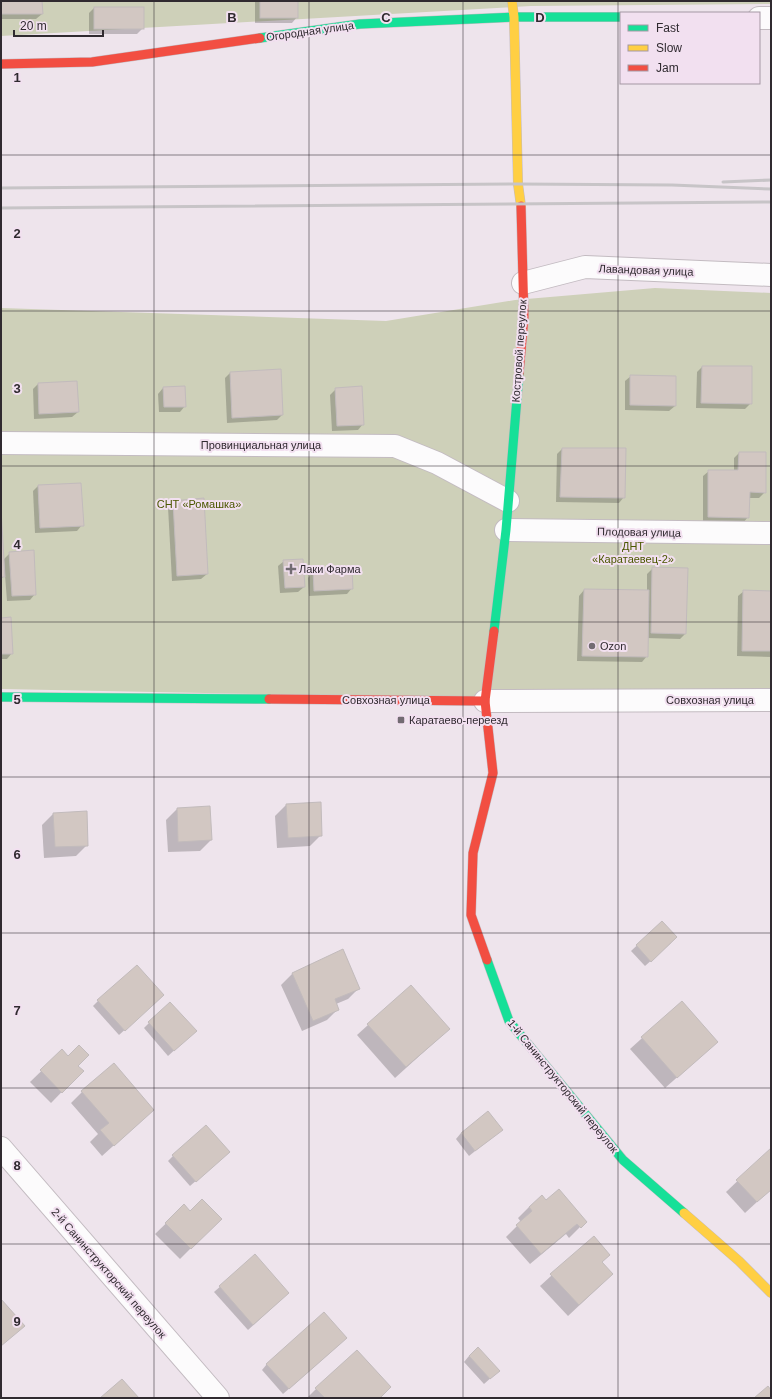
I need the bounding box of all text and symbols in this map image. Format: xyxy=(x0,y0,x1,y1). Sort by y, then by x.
text: B xyxy=(227,10,237,25)
text: C xyxy=(381,10,391,25)
text: D xyxy=(535,10,545,25)
scale bar xyxy=(14,12,103,38)
legend xyxy=(620,12,760,84)
text: 20 m xyxy=(20,19,47,33)
street label: Огородная улица xyxy=(265,19,355,43)
text: Fast xyxy=(656,21,680,35)
text: Slow xyxy=(656,41,682,55)
text: Jam xyxy=(656,61,679,75)
text: 1 xyxy=(13,70,21,85)
text: 2 xyxy=(13,226,21,241)
street label: Лавандовая улица xyxy=(598,262,694,278)
street label: Костровой переулок xyxy=(509,299,529,403)
text: 3 xyxy=(13,381,21,396)
street label: Провинциальная улица xyxy=(201,439,322,451)
park label: СНТ «Ромашка» xyxy=(157,498,241,510)
street label: Плодовая улица xyxy=(597,525,682,539)
text: 4 xyxy=(13,537,21,552)
park label: ДНТ «Каратаевец-2» xyxy=(592,540,674,565)
place label: Лаки Фарма xyxy=(299,563,362,575)
marker: Лаки Фарма xyxy=(286,564,296,574)
place label: Ozon xyxy=(600,640,626,652)
marker: Ozon xyxy=(587,641,597,651)
text: 5 xyxy=(13,692,21,707)
street label: Совхозная улица xyxy=(342,694,431,706)
street label: Совхозная улица xyxy=(666,694,755,706)
place label: Каратаево-переезд xyxy=(409,714,508,726)
marker: Каратаево-переезд xyxy=(396,715,406,725)
text: 6 xyxy=(13,847,21,862)
text: 7 xyxy=(13,1003,21,1018)
street label: 1-й Санинструкторский переулок xyxy=(505,1017,621,1155)
text: 8 xyxy=(13,1158,21,1173)
street label: 2-й Санинструкторский переулок xyxy=(49,1206,169,1341)
text: 9 xyxy=(13,1314,21,1329)

